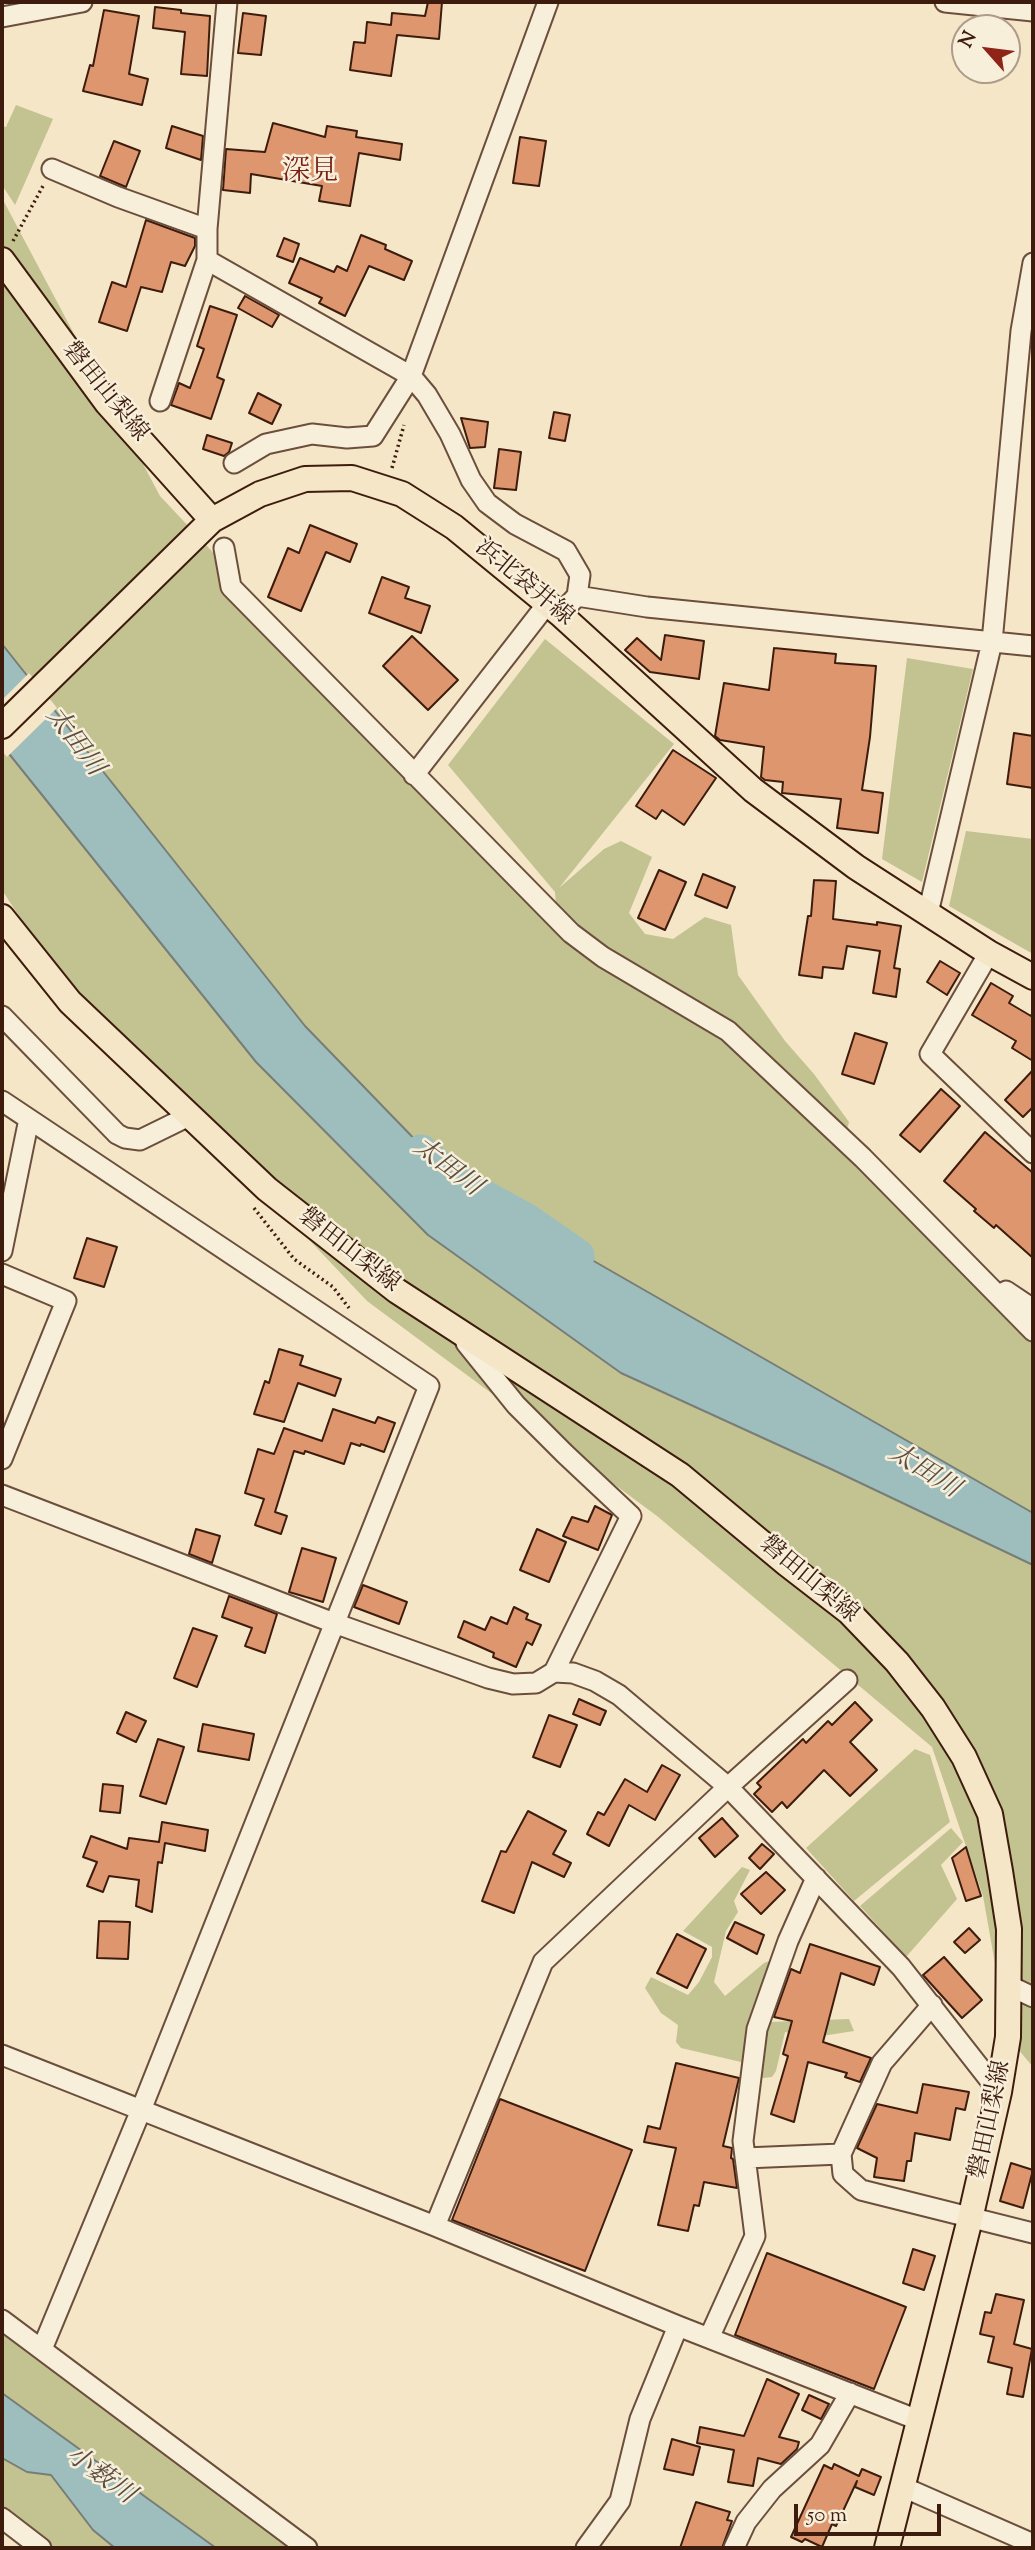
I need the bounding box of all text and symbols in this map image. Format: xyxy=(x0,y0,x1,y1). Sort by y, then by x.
north arrow xyxy=(951,14,1021,84)
text: N xyxy=(953,27,984,53)
district label: 深見 xyxy=(282,157,338,191)
street label: 磐田山梨線 xyxy=(55,337,153,449)
street label: 浜北袋井線 xyxy=(468,534,578,634)
water label: 太田川 xyxy=(37,702,109,784)
water label: 太田川 xyxy=(405,1133,487,1205)
street label: 磐田山梨線 xyxy=(292,1204,404,1300)
water label: 太田川 xyxy=(882,1439,964,1507)
street label: 磐田山梨線 xyxy=(753,1531,863,1631)
street label: 磐田山梨線 xyxy=(965,2058,1019,2182)
water label: 小薮川 xyxy=(58,2441,140,2513)
scale bar xyxy=(797,2490,944,2534)
text: 50 m xyxy=(807,2501,847,2531)

